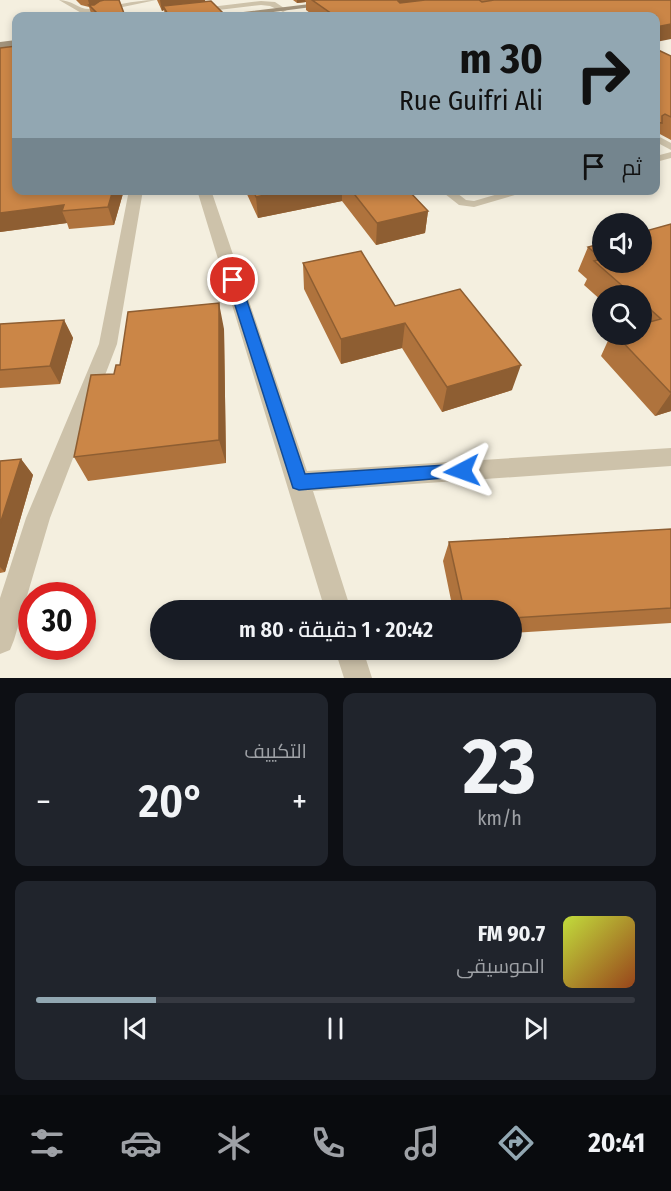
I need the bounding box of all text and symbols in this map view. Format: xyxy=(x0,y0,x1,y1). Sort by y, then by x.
text: 30 m xyxy=(459,34,543,84)
icon: right xyxy=(564,36,642,114)
text: Rue Guifri Ali xyxy=(399,85,543,117)
icon: arrive xyxy=(577,150,610,183)
text: ثم xyxy=(622,154,642,181)
map controls xyxy=(592,213,652,345)
button: sound xyxy=(592,213,652,273)
pin xyxy=(207,254,258,305)
icon: arrive xyxy=(216,263,249,296)
button: search xyxy=(592,285,652,345)
position arrow xyxy=(430,439,494,503)
speed limit sign: 30 xyxy=(18,582,96,660)
text: 20:42 · 1 دقيقة · 80 m xyxy=(239,616,433,643)
text: 23 xyxy=(463,720,536,814)
text: التكييف xyxy=(244,739,307,763)
text: 20° xyxy=(138,775,204,829)
text: − xyxy=(36,782,51,822)
text: + xyxy=(292,782,307,822)
text: km/h xyxy=(477,806,522,830)
text: 90.7 FM xyxy=(478,920,545,947)
text: الموسيقى xyxy=(456,954,545,978)
icon: previous xyxy=(119,1012,152,1045)
icon: pause xyxy=(319,1012,352,1045)
icon: next xyxy=(519,1012,552,1045)
icon: filters xyxy=(26,1122,68,1164)
icon: car xyxy=(120,1122,162,1164)
icon: climate xyxy=(213,1122,255,1164)
icon: phone xyxy=(307,1122,349,1164)
icon: music xyxy=(401,1122,443,1164)
icon: directions xyxy=(495,1122,537,1164)
text: 20:41 xyxy=(588,1127,645,1159)

